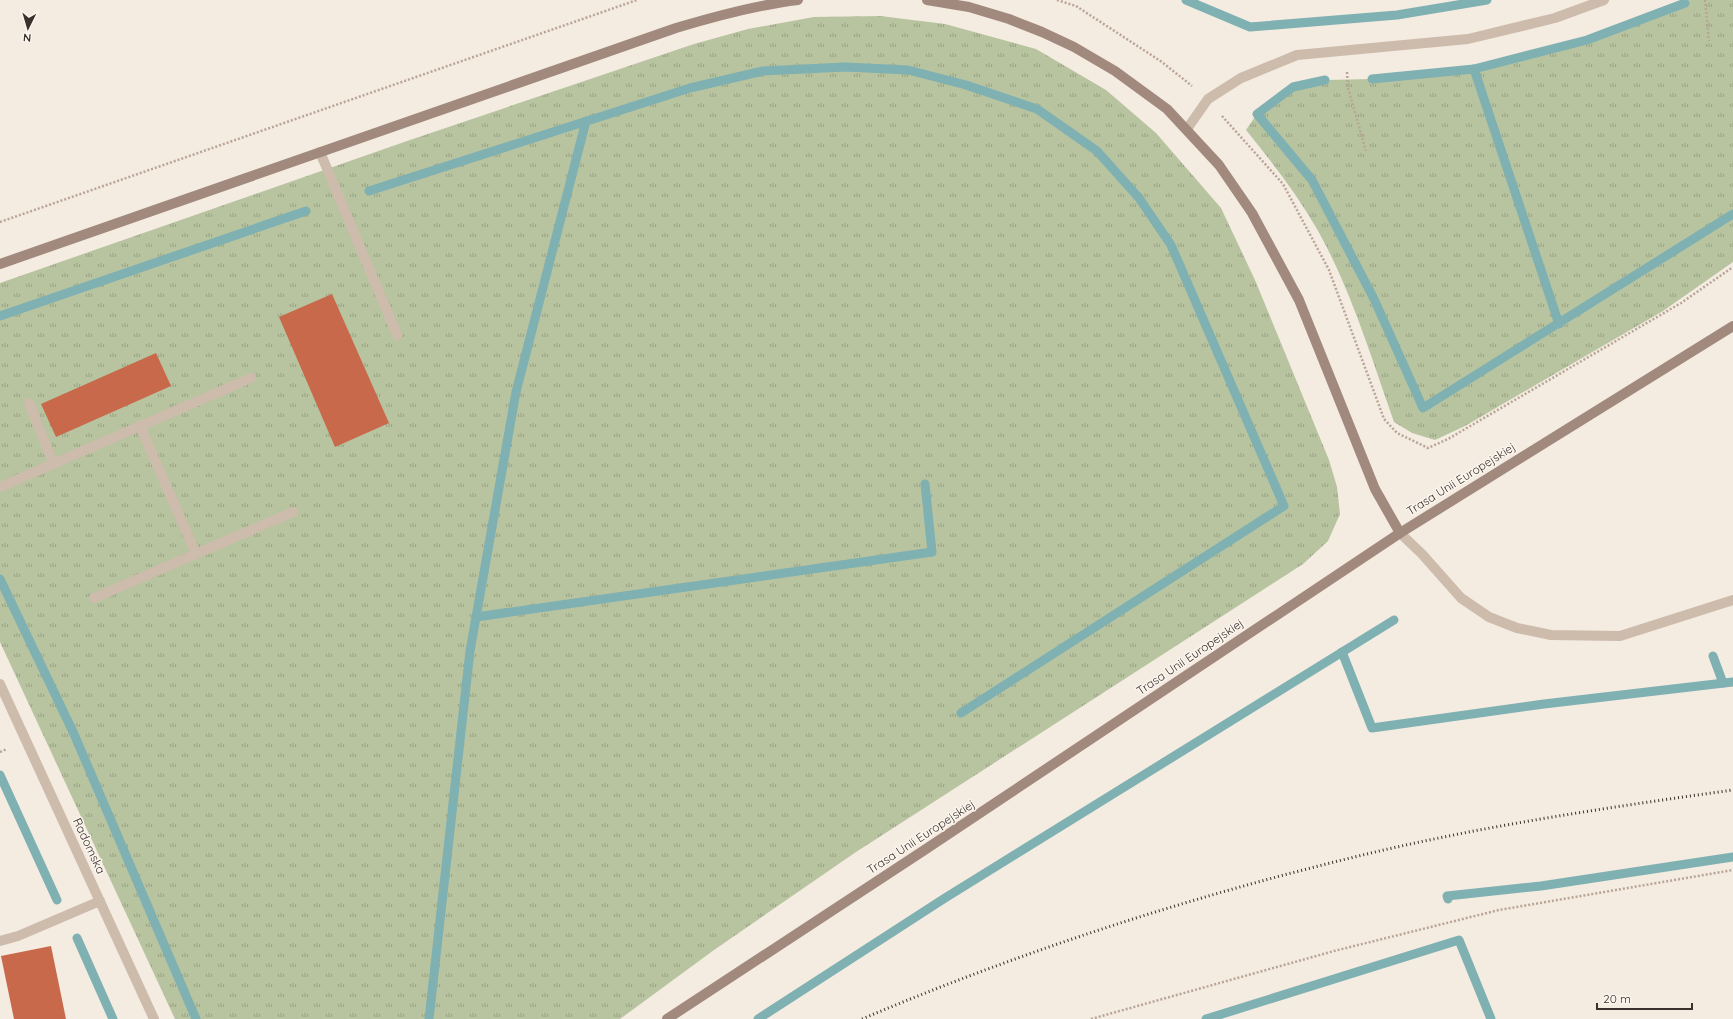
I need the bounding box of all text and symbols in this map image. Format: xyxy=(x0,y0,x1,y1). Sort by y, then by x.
north arrow xyxy=(8,8,48,48)
text: N xyxy=(22,31,32,45)
street label: Trasa Unii Europejskiej xyxy=(1404,439,1518,518)
street label: Trasa Unii Europejskiej xyxy=(1133,615,1246,698)
street label: Trasa Unii Europejskiej xyxy=(864,796,977,877)
street label: Radomska xyxy=(70,815,109,876)
scale bar xyxy=(1597,985,1692,1011)
text: 20 m xyxy=(1603,991,1631,1006)

